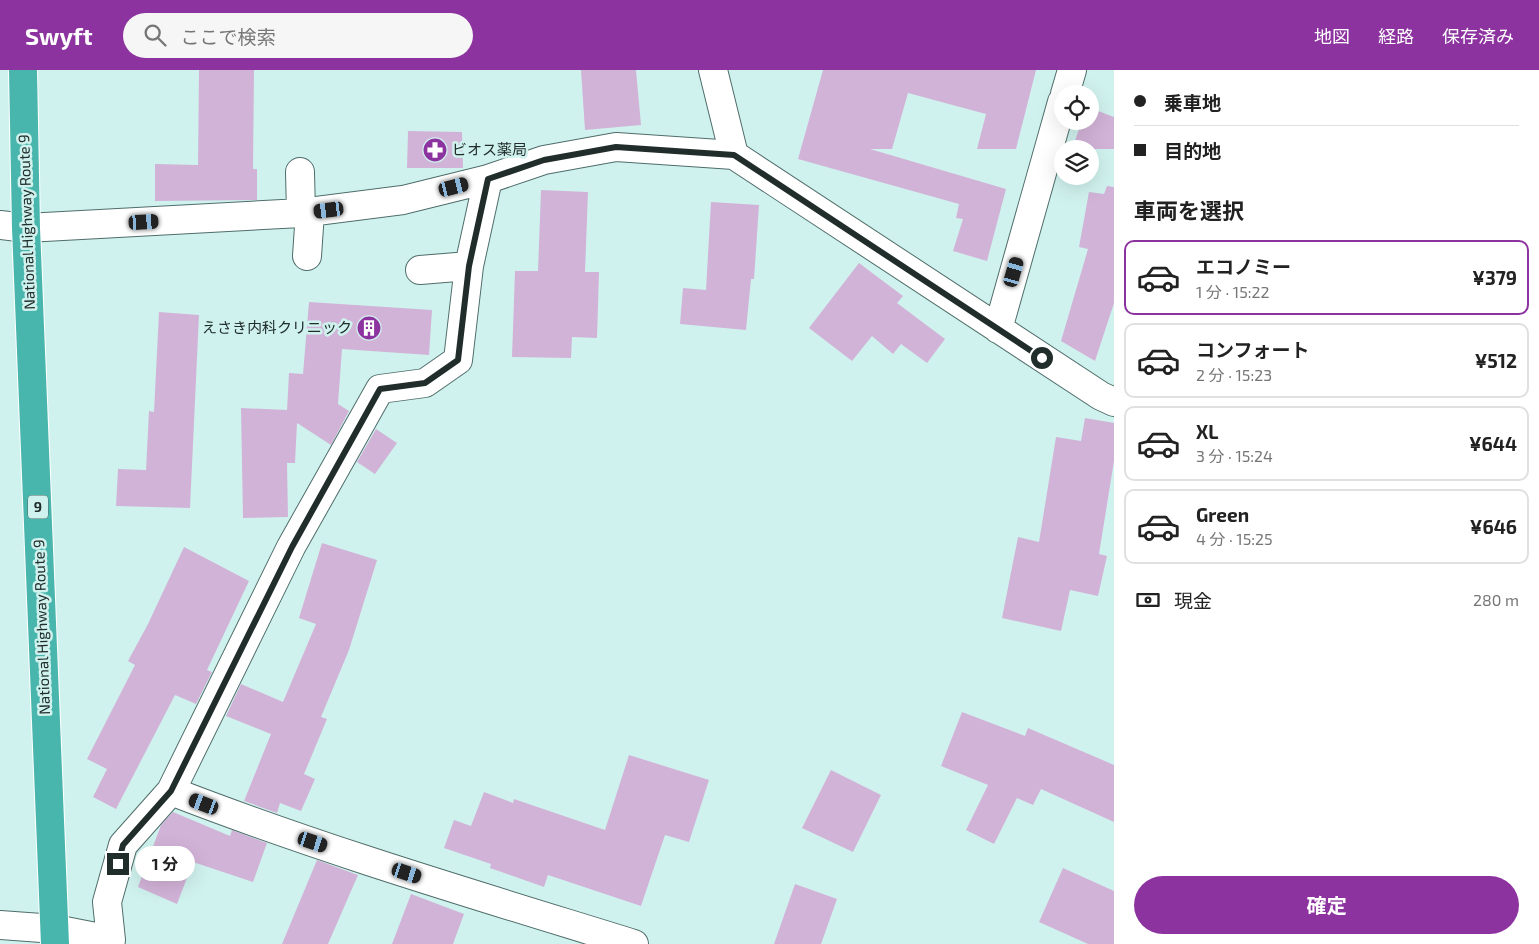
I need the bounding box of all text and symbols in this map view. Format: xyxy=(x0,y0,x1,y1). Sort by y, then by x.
search box xyxy=(123,13,473,58)
text: Swyft xyxy=(25,21,93,50)
icon: search xyxy=(141,21,169,49)
text: ここで検索 xyxy=(181,25,276,48)
text: 地図 xyxy=(1314,25,1350,47)
text: 経路 xyxy=(1378,25,1414,47)
text: 保存済み xyxy=(1442,25,1514,47)
map controls xyxy=(1054,85,1099,185)
button: locate xyxy=(1054,85,1099,130)
text: 乗車地 xyxy=(1164,91,1221,114)
street label: National Highway Route 9 xyxy=(14,134,38,310)
pharmacy icon: ビオス薬局 xyxy=(422,137,448,163)
text: 目的地 xyxy=(1164,139,1221,162)
place label: ビオス薬局 xyxy=(452,140,527,158)
button: layers xyxy=(1054,140,1099,185)
car xyxy=(437,176,470,198)
text: 車両を選択 xyxy=(1134,197,1244,223)
car xyxy=(313,201,344,219)
car xyxy=(128,214,159,230)
icon: car xyxy=(1136,255,1181,300)
text: エコノミー xyxy=(1196,255,1291,278)
car xyxy=(1002,256,1025,288)
text: ¥379 xyxy=(1472,266,1517,289)
text: 1 分 · 15:22 xyxy=(1196,282,1270,301)
building icon: えさき内科クリニック xyxy=(356,315,382,341)
place label: えさき内科クリニック xyxy=(202,318,352,336)
icon: car xyxy=(1136,338,1181,383)
text: コンフォート xyxy=(1196,338,1309,361)
route start xyxy=(1031,347,1053,369)
text: ¥512 xyxy=(1475,349,1517,372)
text: 2 分 · 15:23 xyxy=(1196,365,1272,384)
text: XL xyxy=(1196,420,1218,443)
icon: car xyxy=(1136,421,1181,466)
text: ¥644 xyxy=(1469,432,1517,455)
text: 3 分 · 15:24 xyxy=(1196,446,1273,465)
road number: 9 xyxy=(28,496,48,518)
text: Green xyxy=(1196,503,1249,526)
icon: car xyxy=(1136,504,1181,549)
text: ¥646 xyxy=(1470,515,1517,538)
text: 4 分 · 15:25 xyxy=(1196,529,1273,548)
street label: National Highway Route 9 xyxy=(29,539,53,715)
icon: cash xyxy=(1134,586,1162,614)
text: 現金 xyxy=(1174,589,1212,612)
text: 280 m xyxy=(1473,590,1519,609)
car xyxy=(187,792,220,816)
car xyxy=(296,830,329,854)
callout: 1 分 xyxy=(136,846,196,882)
route end xyxy=(107,853,129,875)
text: 1 分 xyxy=(152,854,178,873)
car xyxy=(390,861,423,885)
button: 確定 xyxy=(1134,876,1519,934)

